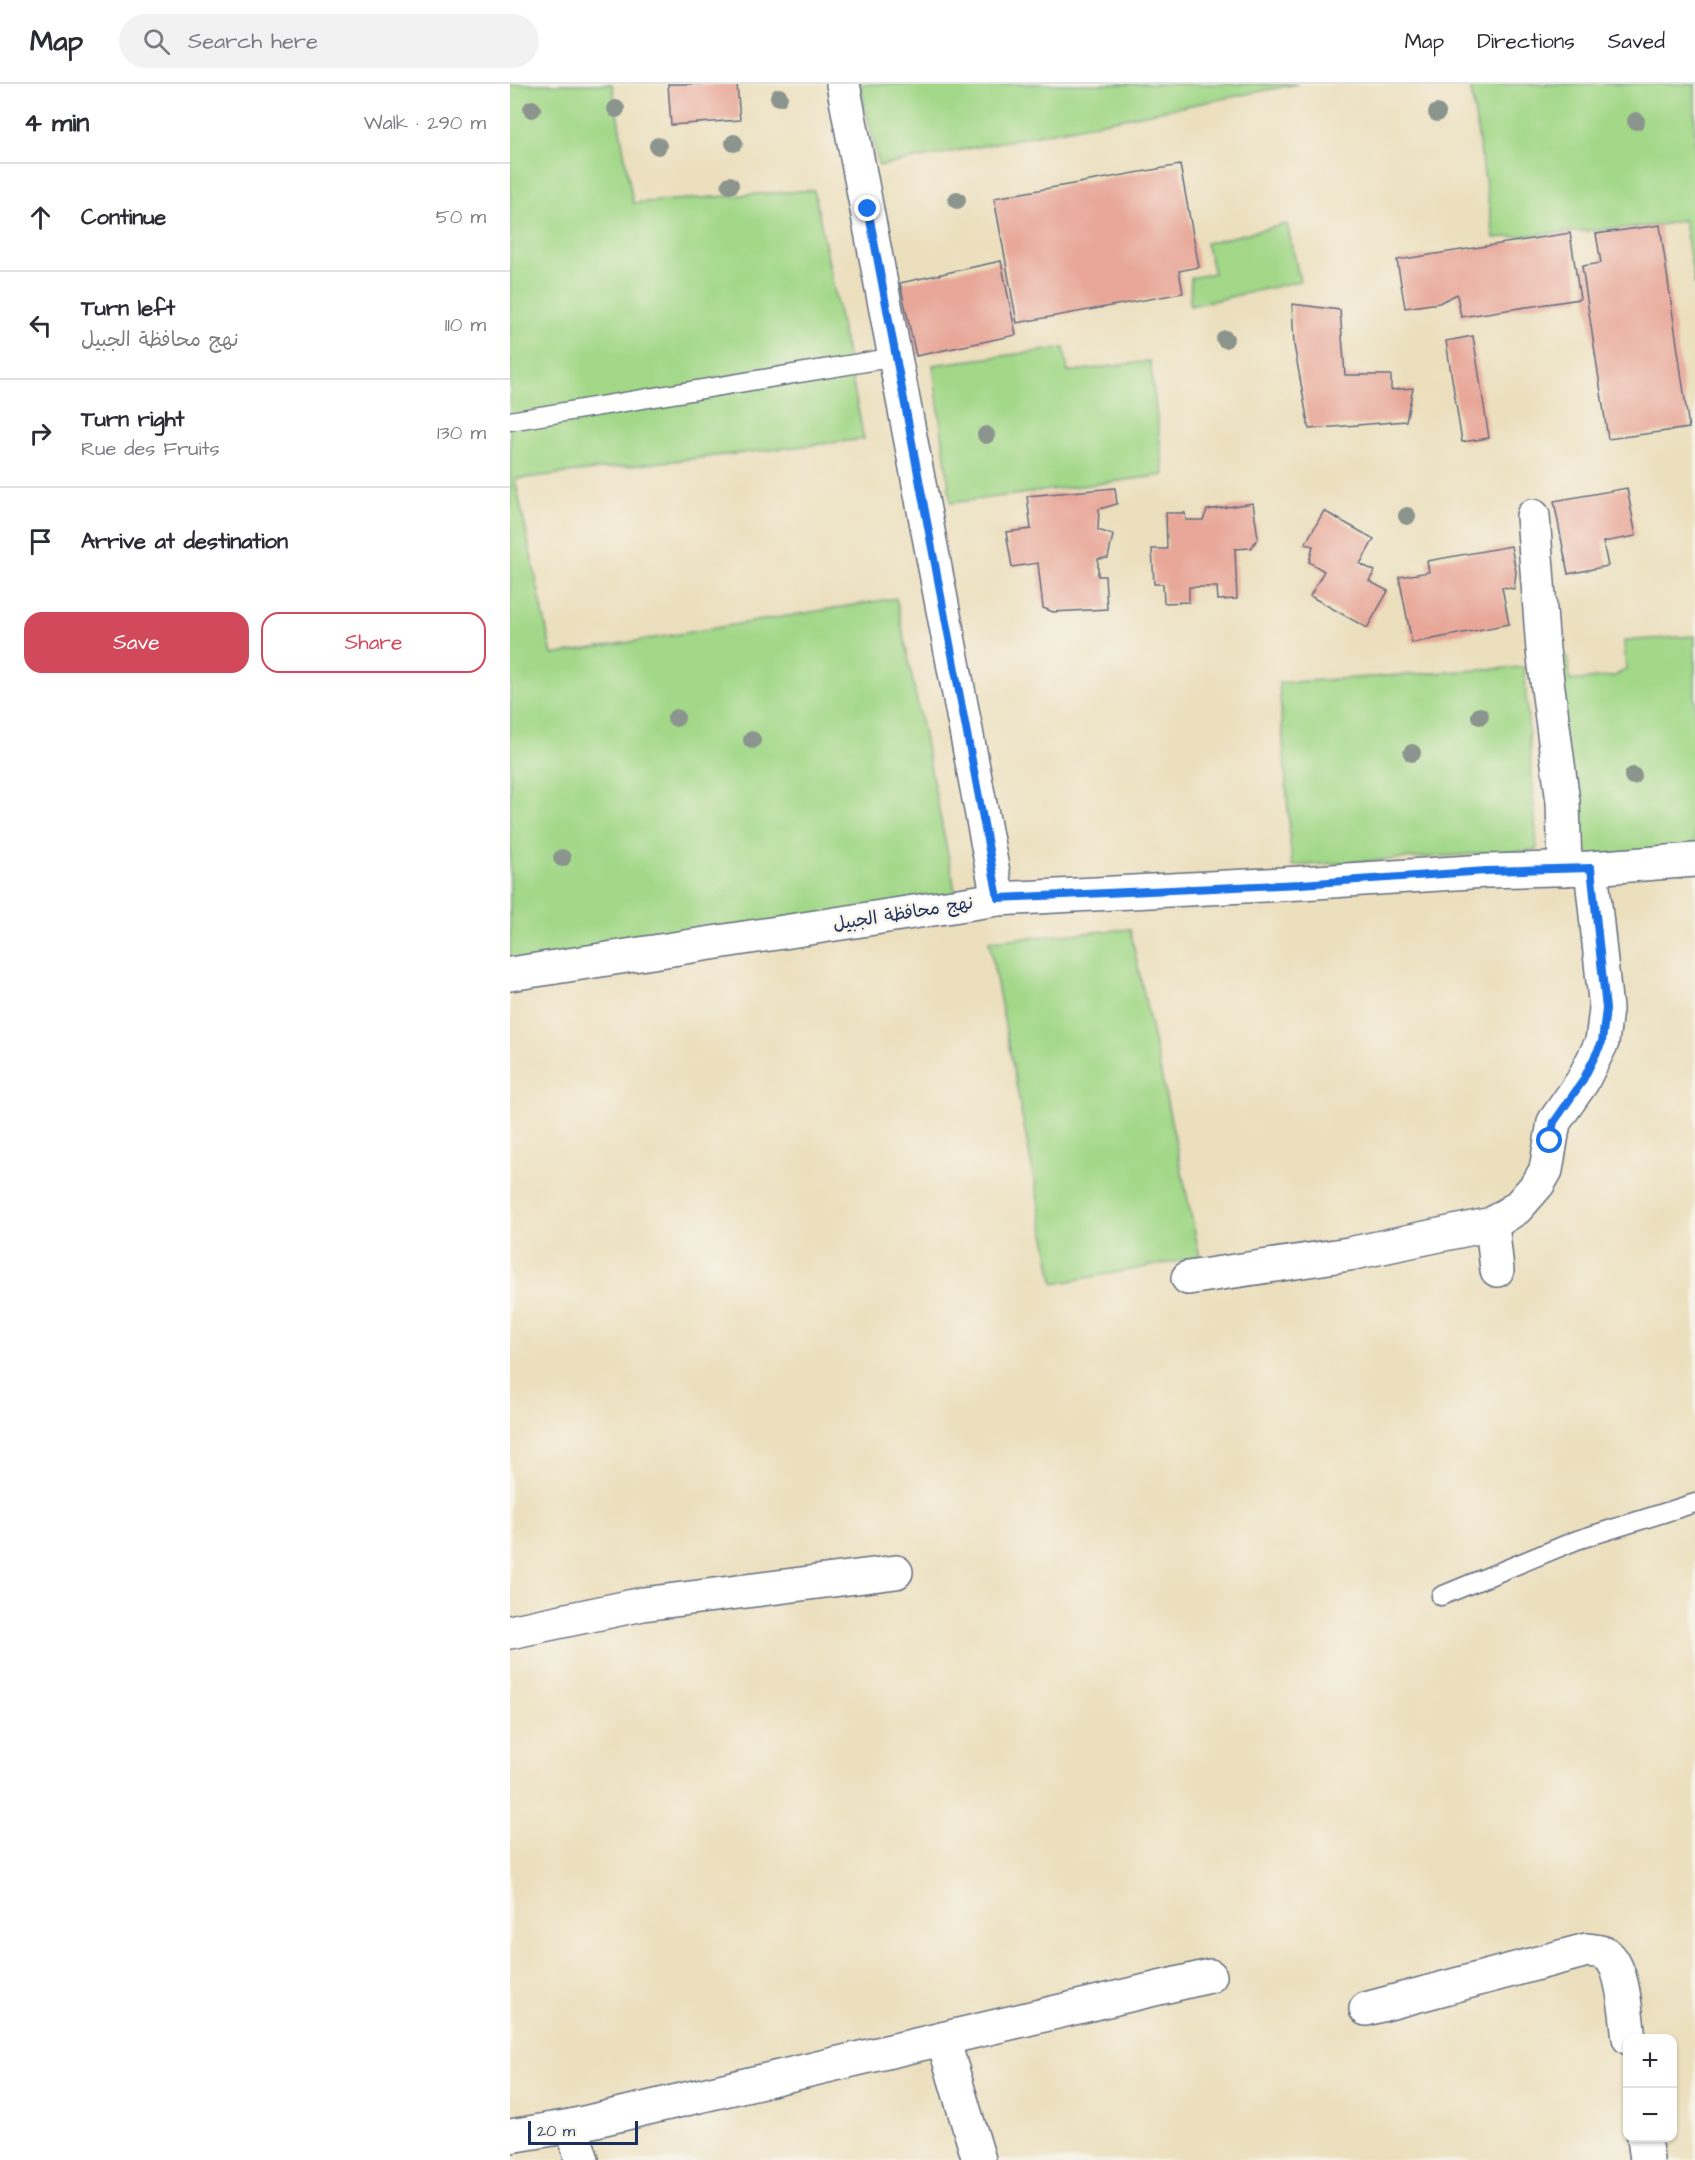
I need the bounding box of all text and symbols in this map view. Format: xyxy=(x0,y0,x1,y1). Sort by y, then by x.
search box xyxy=(119,14,539,68)
text: Map xyxy=(30,22,83,61)
icon: search xyxy=(140,25,173,58)
text: Search here xyxy=(188,26,318,57)
text: Map xyxy=(1404,27,1444,56)
text: Directions xyxy=(1477,27,1575,56)
text: Saved xyxy=(1608,27,1665,56)
text: 4 min xyxy=(24,105,89,141)
text: Walk · 290 m xyxy=(364,109,486,137)
route end xyxy=(854,195,880,221)
icon: ahead xyxy=(24,201,57,234)
text: Continue xyxy=(81,202,166,233)
text: 50 m xyxy=(436,203,486,231)
text: Turn left xyxy=(81,293,175,324)
icon: left xyxy=(24,309,57,342)
text: 110 m xyxy=(445,311,486,339)
text: نهج محافظة الجبيل xyxy=(81,326,239,354)
text: Turn right xyxy=(81,404,184,435)
icon: right xyxy=(24,417,57,450)
text: 130 m xyxy=(437,419,486,447)
text: Rue des Fruits xyxy=(81,435,220,463)
icon: arrive xyxy=(24,525,57,558)
text: Arrive at destination xyxy=(81,526,288,557)
button: Save xyxy=(24,612,249,673)
button: Share xyxy=(261,612,486,673)
street label: نهج محافظة الجبيل xyxy=(831,890,975,937)
route start xyxy=(1536,1127,1562,1153)
map controls xyxy=(1623,2034,1677,2142)
button: + xyxy=(1623,2034,1677,2088)
button: − xyxy=(1623,2088,1677,2142)
scale bar xyxy=(528,2118,638,2146)
text: 20 m xyxy=(537,2120,575,2142)

